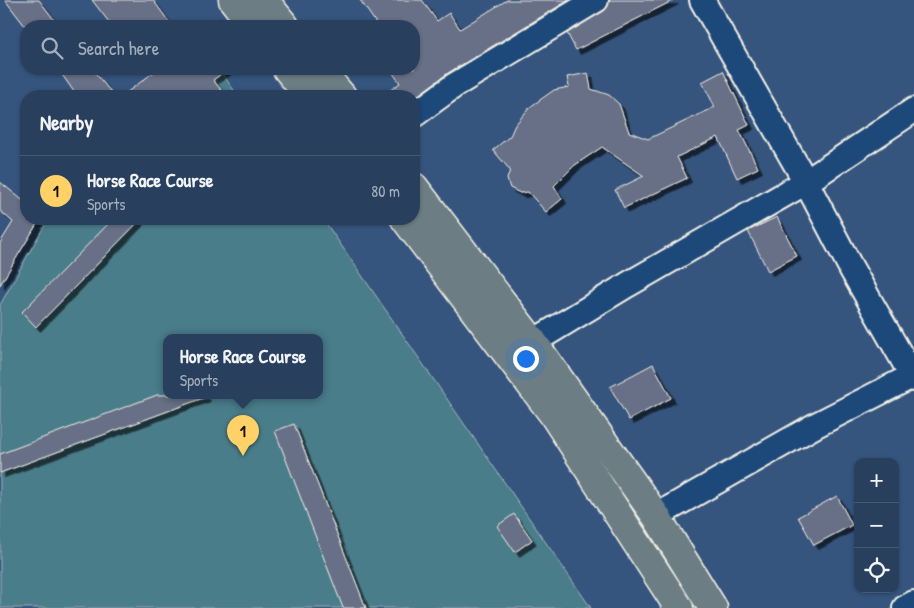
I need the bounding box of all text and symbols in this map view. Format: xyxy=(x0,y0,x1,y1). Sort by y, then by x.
search box xyxy=(20,20,420,75)
icon: search xyxy=(38,34,66,62)
text: Search here xyxy=(78,35,159,61)
text: Nearby xyxy=(40,108,93,137)
text: Horse Race Course xyxy=(87,167,213,193)
text: 1 xyxy=(53,180,59,202)
text: 80 m xyxy=(371,180,400,202)
text: Sports xyxy=(87,193,125,215)
popup xyxy=(163,334,323,399)
text: Horse Race Course xyxy=(180,343,306,369)
your location xyxy=(513,346,539,372)
text: Sports xyxy=(180,369,218,391)
pin: 1 xyxy=(227,415,259,456)
map controls xyxy=(854,458,899,593)
button: + xyxy=(854,458,899,503)
button: − xyxy=(854,503,899,548)
button: locate xyxy=(854,548,899,593)

